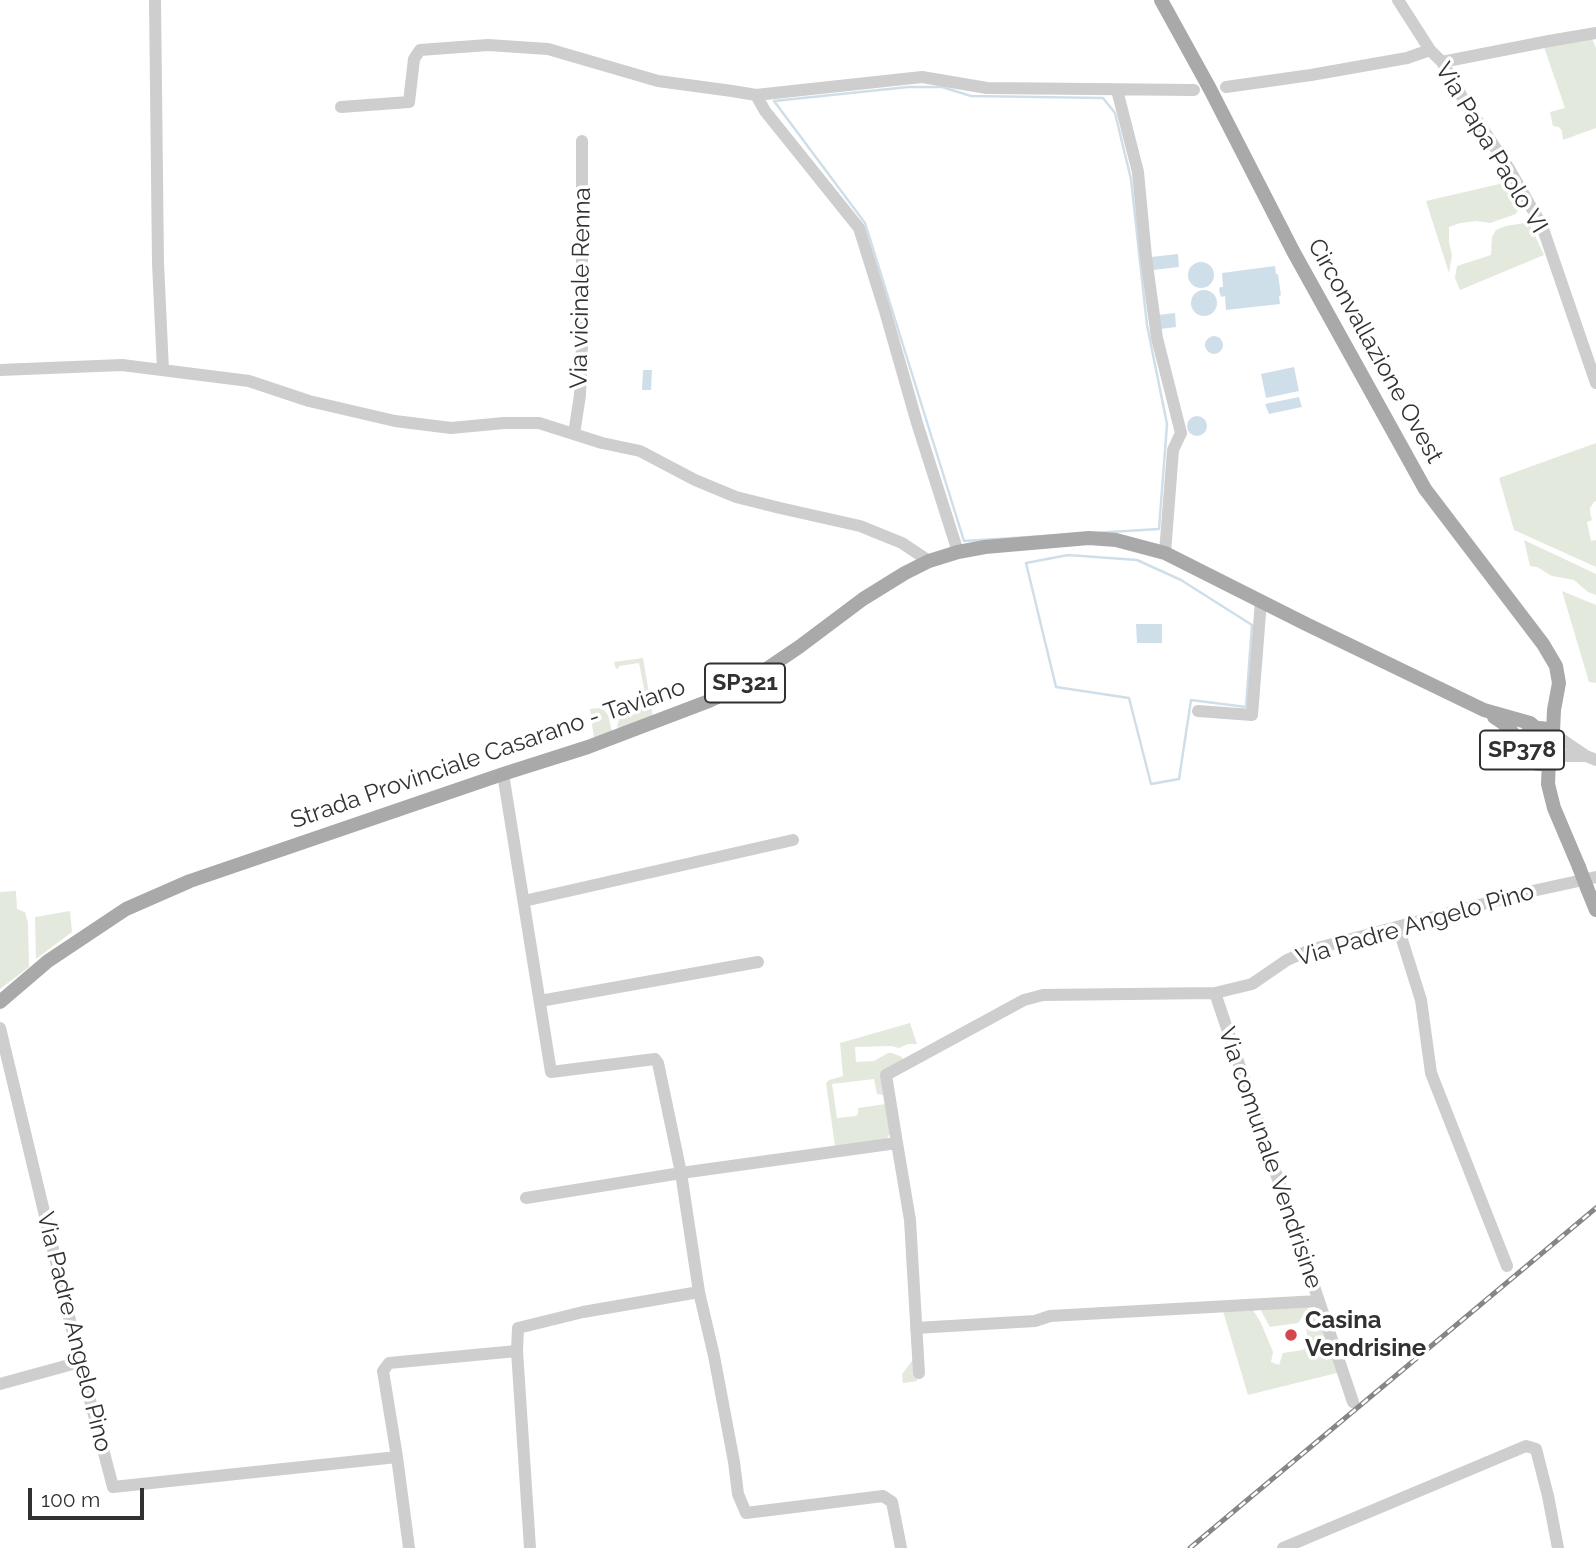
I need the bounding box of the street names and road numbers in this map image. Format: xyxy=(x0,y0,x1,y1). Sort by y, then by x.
street label: Via Papa Paolo VI xyxy=(1429,57,1553,239)
street label: Via vicinale Renna xyxy=(565,187,597,389)
street label: Circonvallazione Ovest xyxy=(1301,234,1449,468)
road number: SP321 xyxy=(705,664,785,702)
street label: Strada Provinciale Casarano - Taviano xyxy=(287,673,689,835)
road number: SP378 xyxy=(1480,730,1564,770)
street label: Via Padre Angelo Pino xyxy=(1293,877,1537,973)
street label: Via comunale Vendrisine xyxy=(1212,1024,1328,1292)
street label: Via Padre Angelo Pino xyxy=(30,1209,118,1455)

